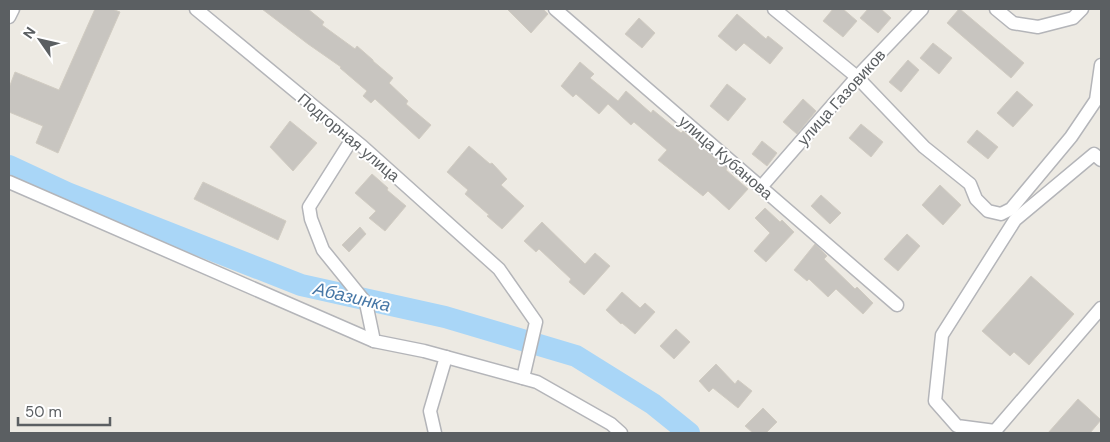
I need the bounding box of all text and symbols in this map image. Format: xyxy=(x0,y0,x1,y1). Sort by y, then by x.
north arrow xyxy=(15,15,65,65)
text: N xyxy=(19,23,40,42)
street label: улица Газовиков xyxy=(792,45,890,150)
street label: Подгорная улица xyxy=(293,88,404,186)
street label: улица Кубанова xyxy=(674,111,777,204)
water label: Абазинка xyxy=(310,276,393,318)
scale bar xyxy=(18,394,110,426)
text: 50 m xyxy=(25,402,62,422)

